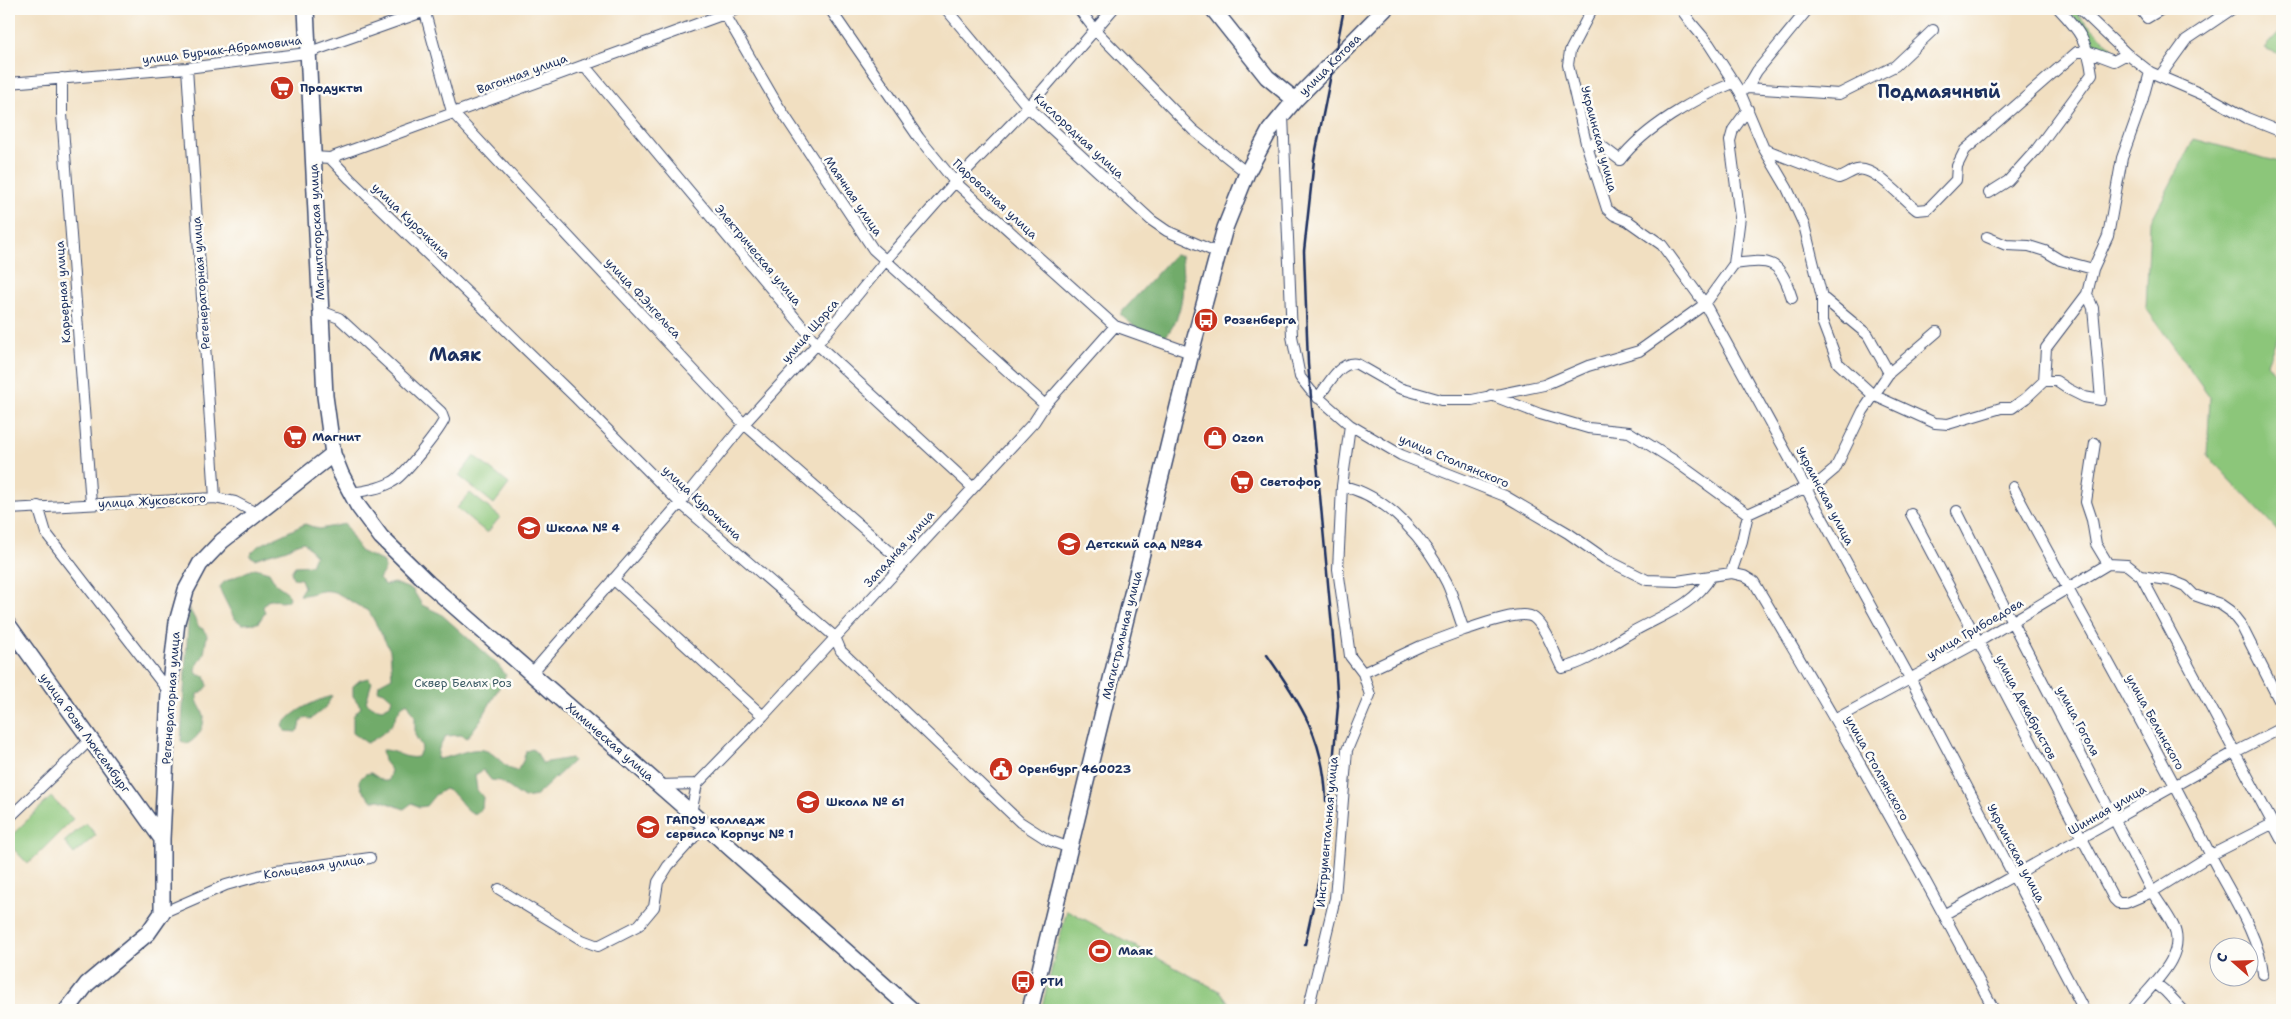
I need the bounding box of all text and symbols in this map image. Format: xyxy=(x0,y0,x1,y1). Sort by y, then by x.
street label: улица Котова xyxy=(1296,30,1365,99)
street label: улица Бурчак-Абрамовича xyxy=(141,32,303,68)
street label: Вагонная улица xyxy=(475,50,570,98)
supermarket icon: Продукты xyxy=(269,75,295,101)
place label: Продукты xyxy=(300,80,363,96)
district label: Подмаячный xyxy=(1878,80,2001,104)
street label: Украинская улица xyxy=(1577,84,1621,194)
street label: Кислородная улица xyxy=(1031,90,1128,182)
street label: Маячная улица xyxy=(820,153,886,240)
street label: Паровозная улица xyxy=(949,156,1041,243)
street label: Магнитогорская улица xyxy=(305,163,329,301)
street label: улица Курочкина xyxy=(368,179,454,263)
street label: Электрическая улица xyxy=(711,201,805,309)
street label: Регенераторная улица xyxy=(188,215,214,350)
street label: Карьерная улица xyxy=(51,240,75,344)
street label: улица Ф.Энгельса xyxy=(601,254,685,342)
street label: улица Щорса xyxy=(778,295,843,366)
bus stop icon: Розенберга xyxy=(1193,307,1219,333)
place label: Розенберга xyxy=(1224,312,1297,328)
district label: Маяк xyxy=(429,343,481,367)
supermarket icon: Магнит xyxy=(282,424,308,450)
shop icon: Ozon xyxy=(1202,425,1228,451)
place label: Магнит xyxy=(312,429,362,445)
place label: Ozon xyxy=(1232,430,1264,446)
street label: улица Столпянского xyxy=(1396,431,1512,491)
street label: Украинская улица xyxy=(1792,444,1858,548)
street label: улица Курочкина xyxy=(659,462,746,544)
supermarket icon: Светофор xyxy=(1229,469,1255,495)
place label: Светофор xyxy=(1260,474,1321,490)
street label: улица Жуковского xyxy=(98,490,206,512)
street label: Западная улица xyxy=(860,507,938,591)
school or university icon: Школа № 4 xyxy=(516,515,542,541)
place label: Школа № 4 xyxy=(546,520,621,536)
school or university icon: Детский сад №84 xyxy=(1056,531,1082,557)
place label: Детский сад №84 xyxy=(1086,536,1203,552)
street label: Магистральная улица xyxy=(1098,568,1146,701)
street label: улица Грибоедова xyxy=(1924,595,2027,663)
street label: Регенераторная улица xyxy=(158,630,184,765)
street label: улица Декабристов xyxy=(1992,652,2060,762)
street label: улица Розы Люксембург xyxy=(36,670,134,797)
street label: улица Белинского xyxy=(2122,671,2188,773)
park label: Сквер Белых Роз xyxy=(414,675,512,691)
street label: улица Гоголя xyxy=(2053,683,2103,759)
street label: Химическая улица xyxy=(563,699,658,785)
street label: улица Столпянского xyxy=(1841,712,1913,824)
street label: Инструментальная улица xyxy=(1312,755,1342,908)
public building icon: Оренбург 460023 xyxy=(988,756,1014,782)
place label: Оренбург 460023 xyxy=(1018,761,1131,777)
street label: Шинная улица xyxy=(2065,781,2149,839)
school or university icon: Школа № 61 xyxy=(795,789,821,815)
place label: Школа № 61 xyxy=(826,794,904,810)
street label: Украинская улица xyxy=(1983,801,2049,905)
place label: ГАПОУ колледж сервиса Корпус № 1 xyxy=(666,812,794,842)
school or university icon: ГАПОУ колледж сервиса Корпус № 1 xyxy=(635,814,661,840)
street label: Кольцевая улица xyxy=(262,851,366,883)
north arrow xyxy=(2208,936,2258,986)
sports icon: Маяк xyxy=(1087,938,1113,964)
place label: Маяк xyxy=(1118,943,1154,959)
text: С xyxy=(2212,950,2232,965)
bus stop icon: РТИ xyxy=(1010,969,1036,995)
place label: РТИ xyxy=(1040,974,1063,990)

